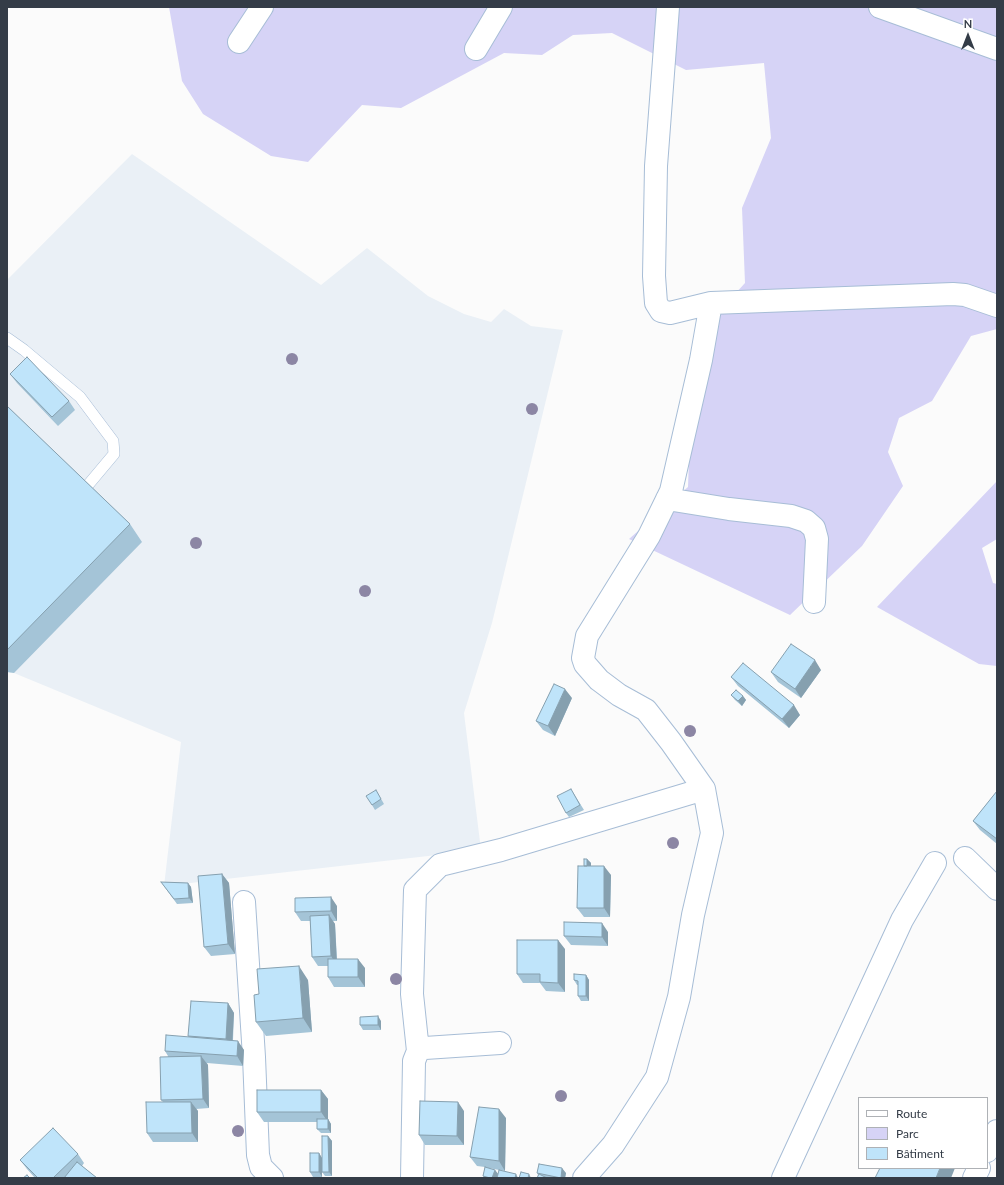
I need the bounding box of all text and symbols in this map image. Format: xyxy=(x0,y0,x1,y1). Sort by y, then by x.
north arrow xyxy=(948,16,988,56)
text: N xyxy=(964,17,972,30)
legend xyxy=(858,1097,988,1169)
text: Route xyxy=(896,1106,927,1121)
text: Parc xyxy=(896,1126,919,1141)
text: Bâtiment xyxy=(896,1146,944,1161)

